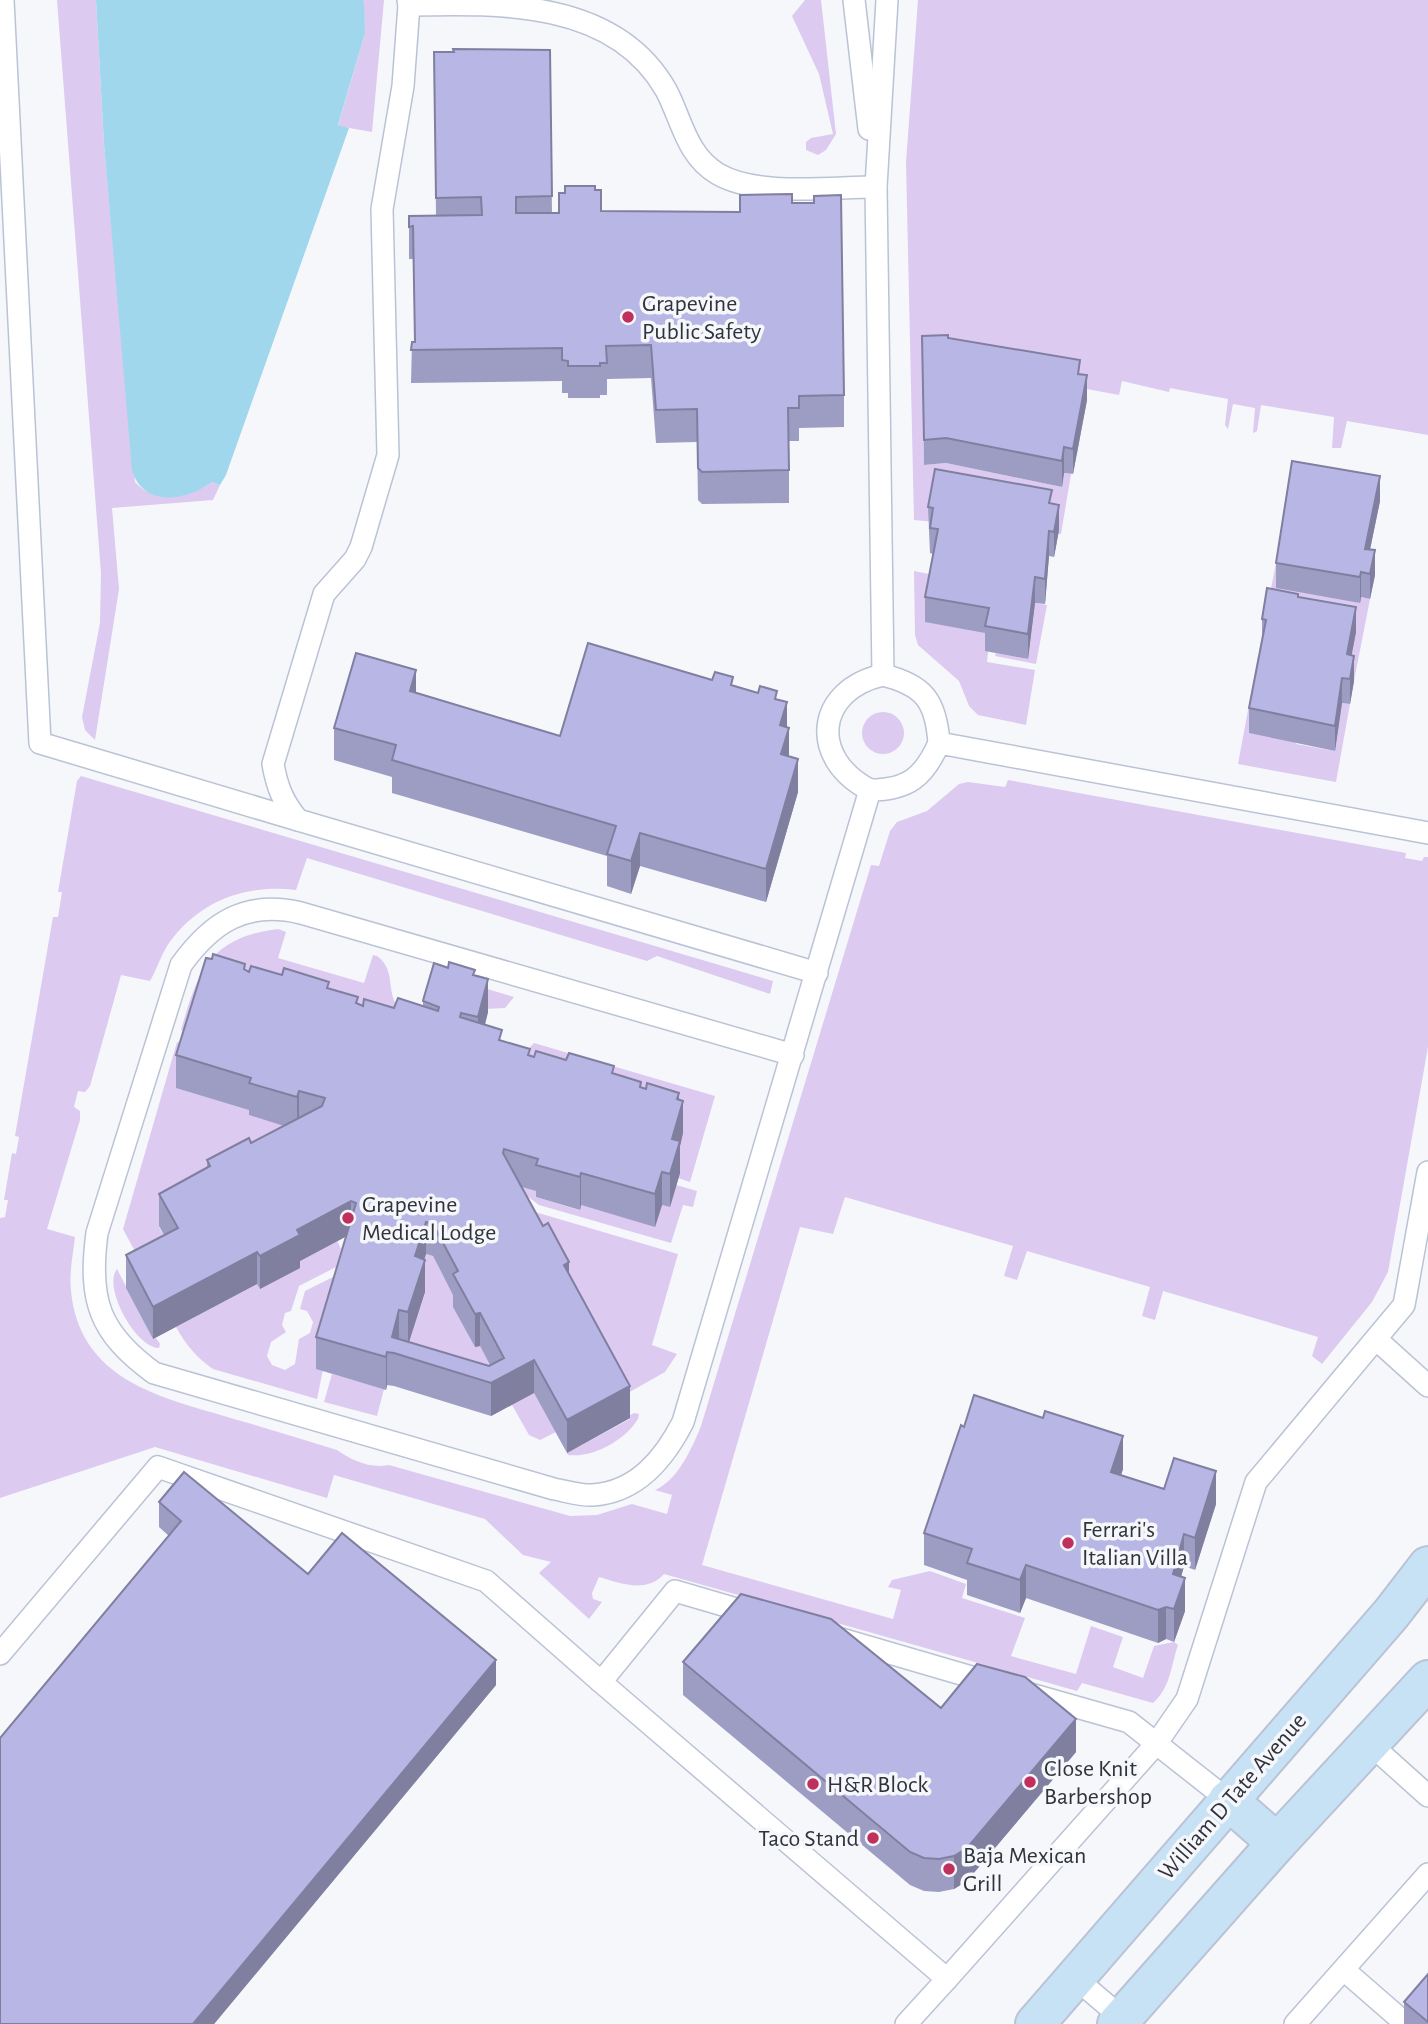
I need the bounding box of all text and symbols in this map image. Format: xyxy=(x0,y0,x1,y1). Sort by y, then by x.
place label: Grapevine Public Safety xyxy=(642,292,761,344)
marker: Grapevine Public Safety xyxy=(620,309,636,325)
place label: Grapevine Medical Lodge xyxy=(362,1193,496,1245)
marker: Grapevine Medical Lodge xyxy=(340,1210,356,1226)
place label: Ferrari's Italian Villa xyxy=(1082,1518,1188,1570)
marker: Ferrari's Italian Villa xyxy=(1060,1535,1076,1551)
street label: William D Tate Avenue xyxy=(1154,1709,1311,1885)
place label: Close Knit Barbershop xyxy=(1044,1757,1152,1809)
place label: H&R Block xyxy=(827,1773,928,1797)
marker: Close Knit Barbershop xyxy=(1022,1774,1038,1790)
marker: H&R Block xyxy=(805,1776,821,1792)
place label: Taco Stand xyxy=(758,1827,859,1851)
marker: Taco Stand xyxy=(865,1830,881,1846)
place label: Baja Mexican Grill xyxy=(963,1844,1086,1896)
marker: Baja Mexican Grill xyxy=(941,1861,957,1877)

